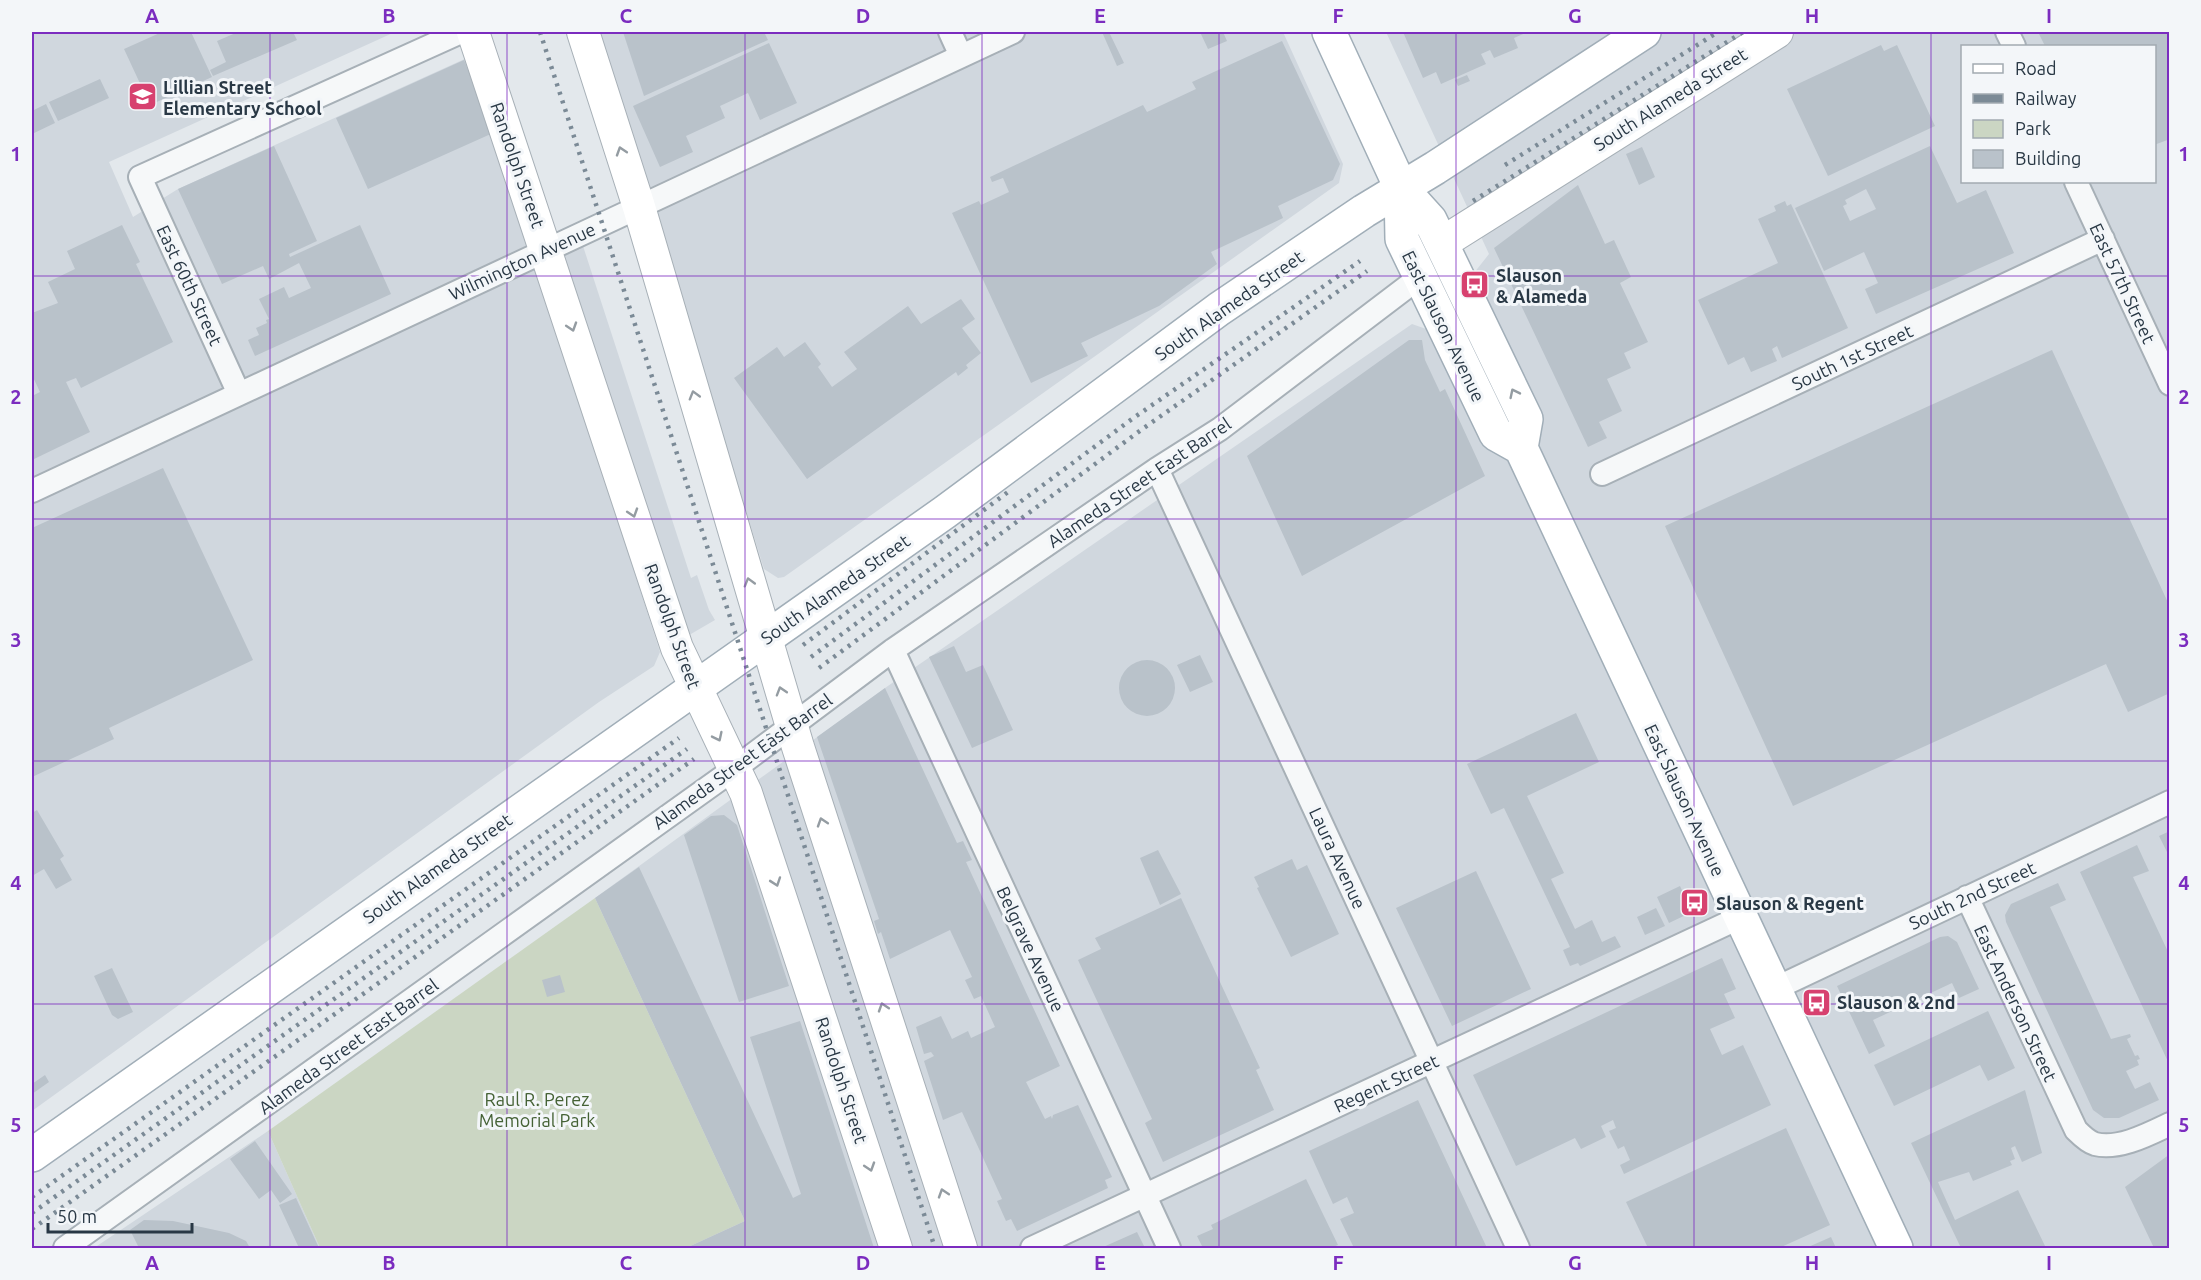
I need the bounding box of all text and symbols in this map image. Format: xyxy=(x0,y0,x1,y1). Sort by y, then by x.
text: A xyxy=(145,4,159,27)
text: B xyxy=(382,4,396,27)
text: C xyxy=(620,4,633,27)
text: D xyxy=(856,4,870,27)
text: E xyxy=(1094,4,1106,27)
text: F xyxy=(1332,4,1344,27)
text: G xyxy=(1568,4,1582,27)
text: H xyxy=(1805,4,1819,27)
text: I xyxy=(2046,4,2052,27)
street label: South Alameda Street xyxy=(1590,44,1750,154)
legend xyxy=(1961,45,2156,183)
text: Road xyxy=(2015,58,2057,78)
place label: Lillian Street Elementary School xyxy=(163,77,322,118)
school or university icon: Lillian Street Elementary School xyxy=(126,81,158,113)
text: Railway xyxy=(2015,88,2077,108)
street label: Randolph Street xyxy=(487,99,549,231)
text: Park xyxy=(2015,118,2051,138)
text: 1 xyxy=(10,142,22,165)
text: 1 xyxy=(2178,142,2190,165)
one-way arrow xyxy=(616,146,628,157)
text: Building xyxy=(2015,148,2081,168)
street label: Wilmington Avenue xyxy=(446,218,598,304)
street label: East 57th Street xyxy=(2086,220,2160,346)
street label: East 60th Street xyxy=(153,222,227,348)
street label: South Alameda Street xyxy=(1151,246,1307,364)
street label: East Slauson Avenue xyxy=(1399,247,1489,405)
place label: Slauson & Alameda xyxy=(1496,265,1587,306)
bus stop icon: Slauson & Alameda xyxy=(1459,269,1491,301)
street label: South 1st Street xyxy=(1788,320,1916,394)
one-way arrow xyxy=(565,321,577,332)
text: 2 xyxy=(10,385,22,408)
text: 2 xyxy=(2178,385,2190,408)
one-way arrow xyxy=(1509,389,1521,400)
one-way arrow xyxy=(689,390,701,401)
street label: Alameda Street East Barrel xyxy=(1044,413,1235,551)
one-way arrow xyxy=(626,507,638,518)
street label: South Alameda Street xyxy=(757,530,913,648)
street label: Randolph Street xyxy=(641,561,705,691)
one-way arrow xyxy=(744,577,756,588)
text: 3 xyxy=(10,628,22,651)
text: 3 xyxy=(2178,628,2190,651)
one-way arrow xyxy=(776,687,788,697)
street label: Alameda Street East Barrel xyxy=(648,689,836,833)
street label: East Slauson Avenue xyxy=(1641,721,1729,879)
one-way arrow xyxy=(711,730,723,741)
street label: Laura Avenue xyxy=(1306,804,1370,912)
street label: South Alameda Street xyxy=(359,809,515,927)
one-way arrow xyxy=(817,817,829,828)
street label: South 2nd Street xyxy=(1906,857,2038,933)
text: 4 xyxy=(10,871,22,894)
text: 4 xyxy=(2178,871,2190,894)
one-way arrow xyxy=(769,876,781,887)
street label: Belgrave Avenue xyxy=(993,883,1069,1015)
bus stop icon: Slauson & Regent xyxy=(1679,887,1711,919)
place label: Slauson & Regent xyxy=(1716,893,1864,913)
street label: East Anderson Street xyxy=(1971,921,2061,1085)
street label: Alameda Street East Barrel xyxy=(254,974,442,1118)
bus stop icon: Slauson & 2nd xyxy=(1800,986,1832,1018)
place label: Slauson & 2nd xyxy=(1837,992,1956,1012)
one-way arrow xyxy=(877,1002,890,1013)
street label: Randolph Street xyxy=(812,1014,872,1146)
street label: Regent Street xyxy=(1331,1050,1441,1116)
park label: Raul R. Perez Memorial Park xyxy=(479,1089,595,1130)
text: 5 xyxy=(10,1113,22,1136)
text: 5 xyxy=(2178,1113,2190,1136)
one-way arrow xyxy=(863,1161,875,1172)
one-way arrow xyxy=(938,1188,950,1199)
scale bar xyxy=(48,1196,192,1234)
text: 50 m xyxy=(57,1206,97,1226)
text: A xyxy=(145,1251,159,1274)
text: B xyxy=(382,1251,396,1274)
text: C xyxy=(620,1251,633,1274)
text: D xyxy=(856,1251,870,1274)
text: E xyxy=(1094,1251,1106,1274)
text: F xyxy=(1332,1251,1344,1274)
text: G xyxy=(1568,1251,1582,1274)
text: H xyxy=(1805,1251,1819,1274)
text: I xyxy=(2046,1251,2052,1274)

